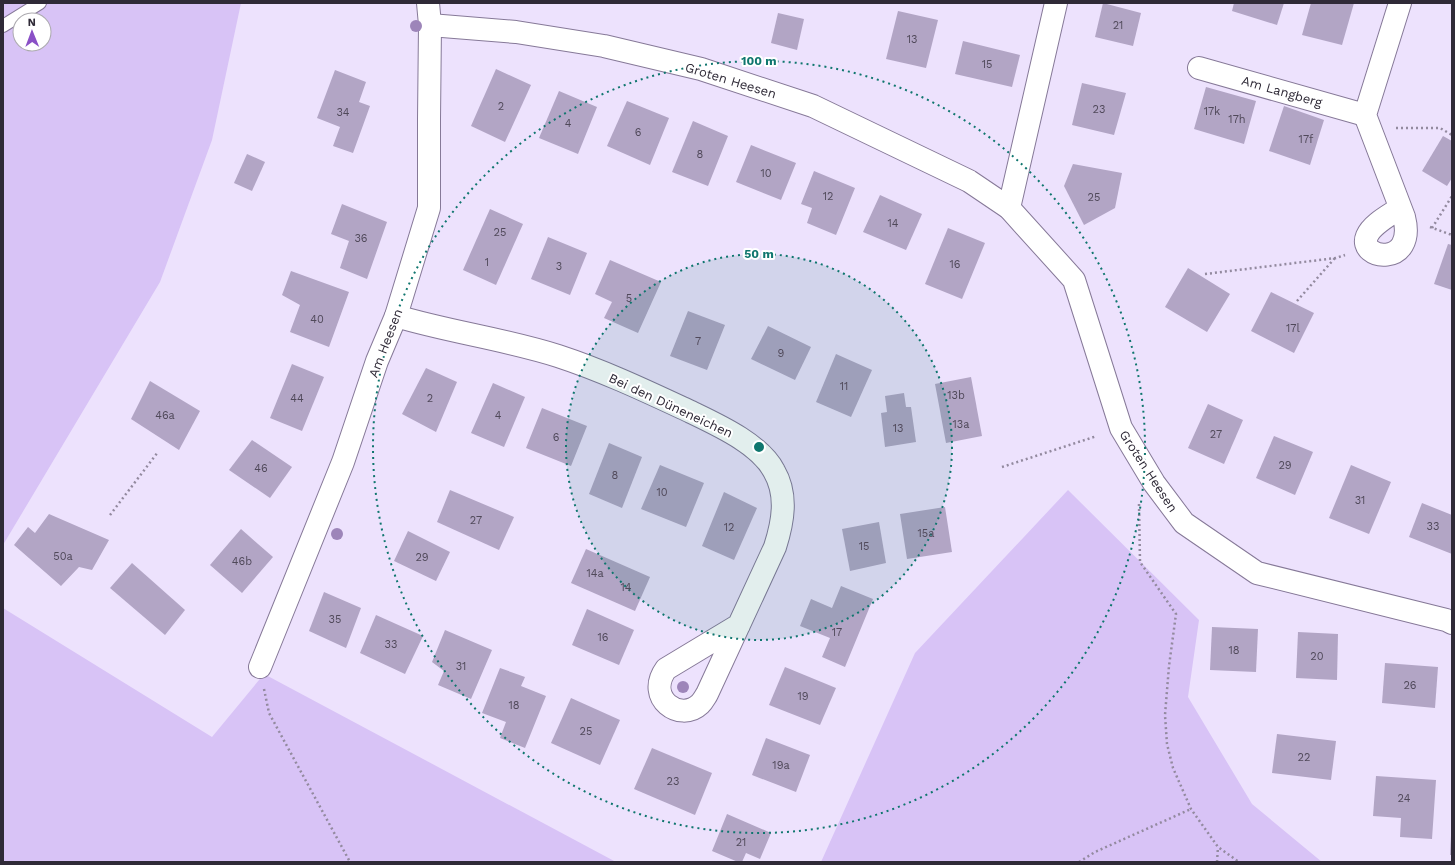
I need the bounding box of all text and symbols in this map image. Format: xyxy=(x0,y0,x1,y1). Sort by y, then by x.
north arrow xyxy=(12,12,52,52)
text: N xyxy=(28,16,36,29)
house number: 21 xyxy=(1113,19,1123,32)
house number: 13 xyxy=(907,33,917,46)
text: 100 m xyxy=(741,54,777,68)
house number: 15 xyxy=(982,58,992,71)
street label: Groten Heesen xyxy=(683,59,778,101)
street label: Am Langberg xyxy=(1240,73,1324,110)
house number: 2 xyxy=(498,100,504,113)
house number: 23 xyxy=(1093,103,1105,116)
house number: 17k xyxy=(1204,105,1220,118)
house number: 34 xyxy=(336,106,350,119)
house number: 17h xyxy=(1228,113,1246,126)
house number: 4 xyxy=(565,117,572,130)
house number: 6 xyxy=(635,126,642,139)
house number: 17f xyxy=(1299,133,1314,146)
house number: 8 xyxy=(697,148,704,161)
house number: 10 xyxy=(760,167,772,180)
house number: 12 xyxy=(823,190,833,203)
house number: 25 xyxy=(1088,191,1100,204)
house number: 14 xyxy=(887,217,899,230)
house number: 25 xyxy=(494,226,506,239)
house number: 36 xyxy=(354,232,368,245)
text: 50 m xyxy=(744,247,774,261)
house number: 1 xyxy=(485,256,489,269)
house number: 16 xyxy=(950,258,961,271)
house number: 3 xyxy=(556,260,562,273)
house number: 5 xyxy=(626,292,632,305)
street label: Am Heesen xyxy=(366,307,405,380)
house number: 40 xyxy=(310,313,324,326)
house number: 17l xyxy=(1286,322,1301,335)
house number: 7 xyxy=(695,335,701,348)
house number: 9 xyxy=(778,347,785,360)
street label: Bei den Düneneichen xyxy=(607,370,735,441)
house number: 11 xyxy=(840,380,848,393)
house number: 13b xyxy=(947,389,965,402)
house number: 44 xyxy=(290,392,304,405)
house number: 2 xyxy=(427,392,433,405)
house number: 46a xyxy=(155,409,175,422)
house number: 4 xyxy=(495,409,502,422)
house number: 13a xyxy=(953,418,969,431)
house number: 13 xyxy=(893,422,903,435)
street label: Groten Heesen xyxy=(1117,428,1181,515)
house number: 27 xyxy=(1210,428,1222,441)
house number: 6 xyxy=(553,431,560,444)
centre of rings xyxy=(752,440,766,454)
house number: 29 xyxy=(1278,459,1292,472)
house number: 46 xyxy=(254,462,268,475)
house number: 8 xyxy=(612,469,619,482)
house number: 10 xyxy=(656,486,668,499)
house number: 31 xyxy=(1355,494,1365,507)
house number: 27 xyxy=(470,514,482,527)
house number: 33 xyxy=(1427,520,1439,533)
house number: 12 xyxy=(724,521,734,534)
house number: 15a xyxy=(918,527,934,540)
house number: 15 xyxy=(859,540,869,553)
house number: 50a xyxy=(53,550,73,563)
house number: 29 xyxy=(415,551,429,564)
house number: 46b xyxy=(232,555,252,568)
house number: 14a xyxy=(586,567,604,580)
house number: 14 xyxy=(620,581,632,594)
house number: 35 xyxy=(329,613,341,626)
house number: 17 xyxy=(832,626,842,639)
house number: 16 xyxy=(598,631,609,644)
house number: 33 xyxy=(385,638,397,651)
house number: 18 xyxy=(1228,644,1240,657)
house number: 20 xyxy=(1310,650,1324,663)
house number: 31 xyxy=(456,660,466,673)
house number: 26 xyxy=(1403,679,1417,692)
house number: 19 xyxy=(797,690,809,703)
house number: 18 xyxy=(508,699,520,712)
house number: 25 xyxy=(580,725,592,738)
house number: 22 xyxy=(1298,751,1310,764)
house number: 19a xyxy=(772,759,790,772)
house number: 23 xyxy=(667,775,679,788)
house number: 24 xyxy=(1398,792,1411,805)
house number: 21 xyxy=(736,836,746,849)

